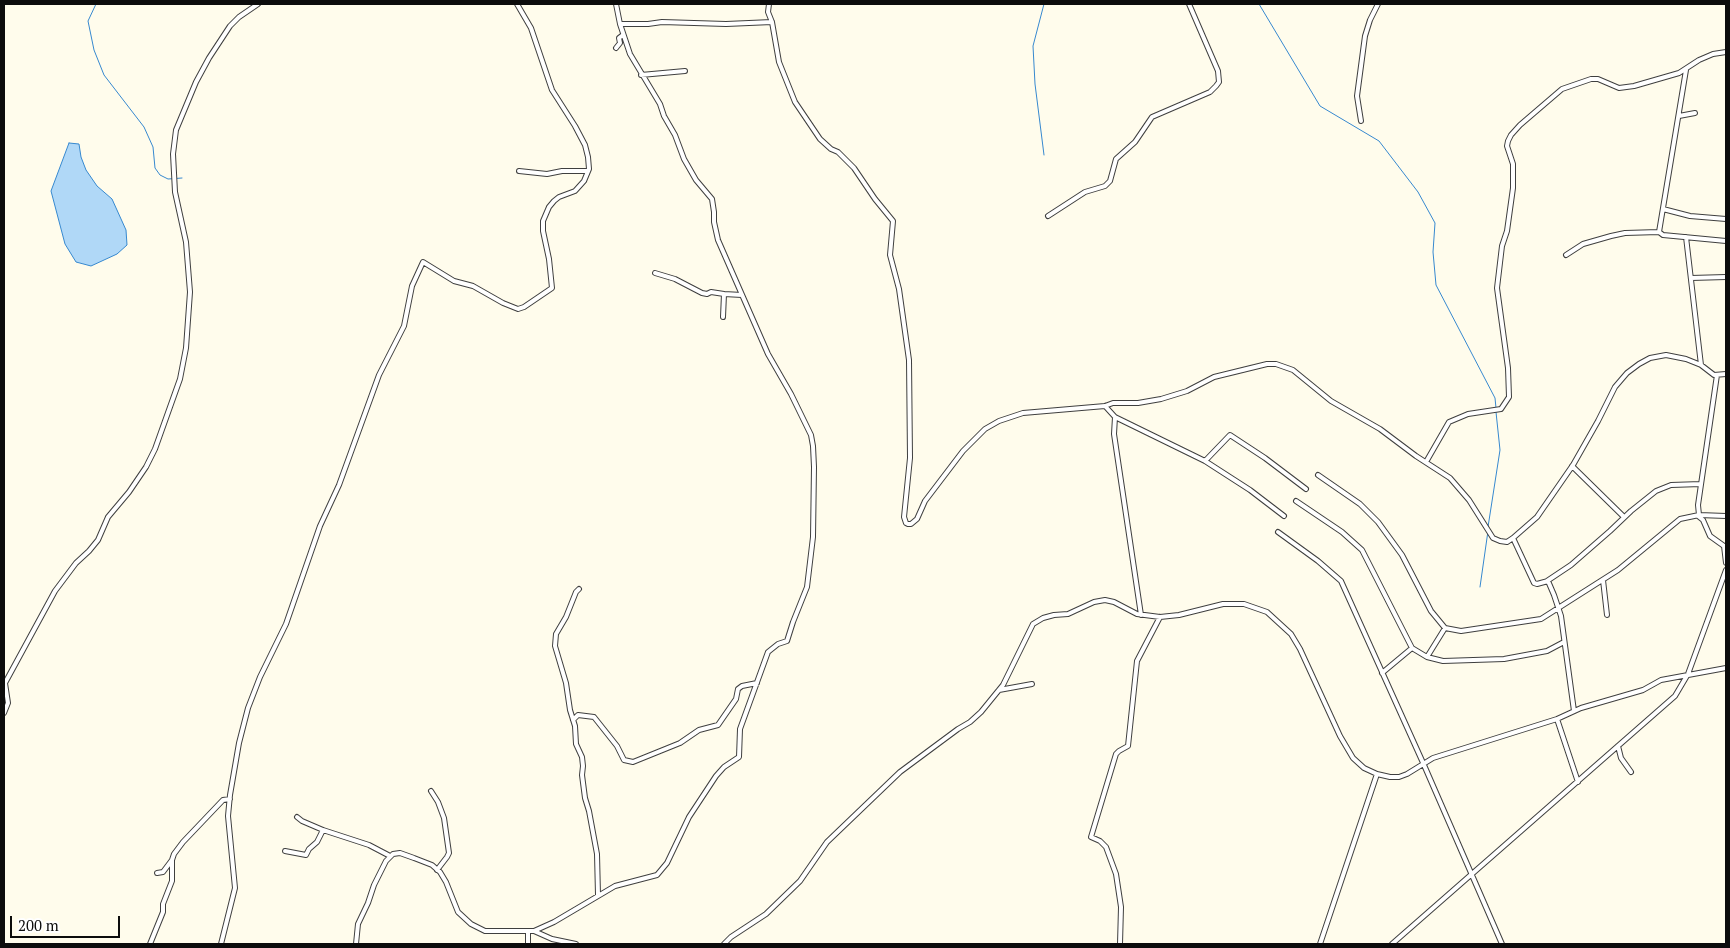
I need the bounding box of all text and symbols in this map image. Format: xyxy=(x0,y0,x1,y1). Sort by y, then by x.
scale bar xyxy=(12,906,122,938)
text: 200 m xyxy=(18,915,59,935)

